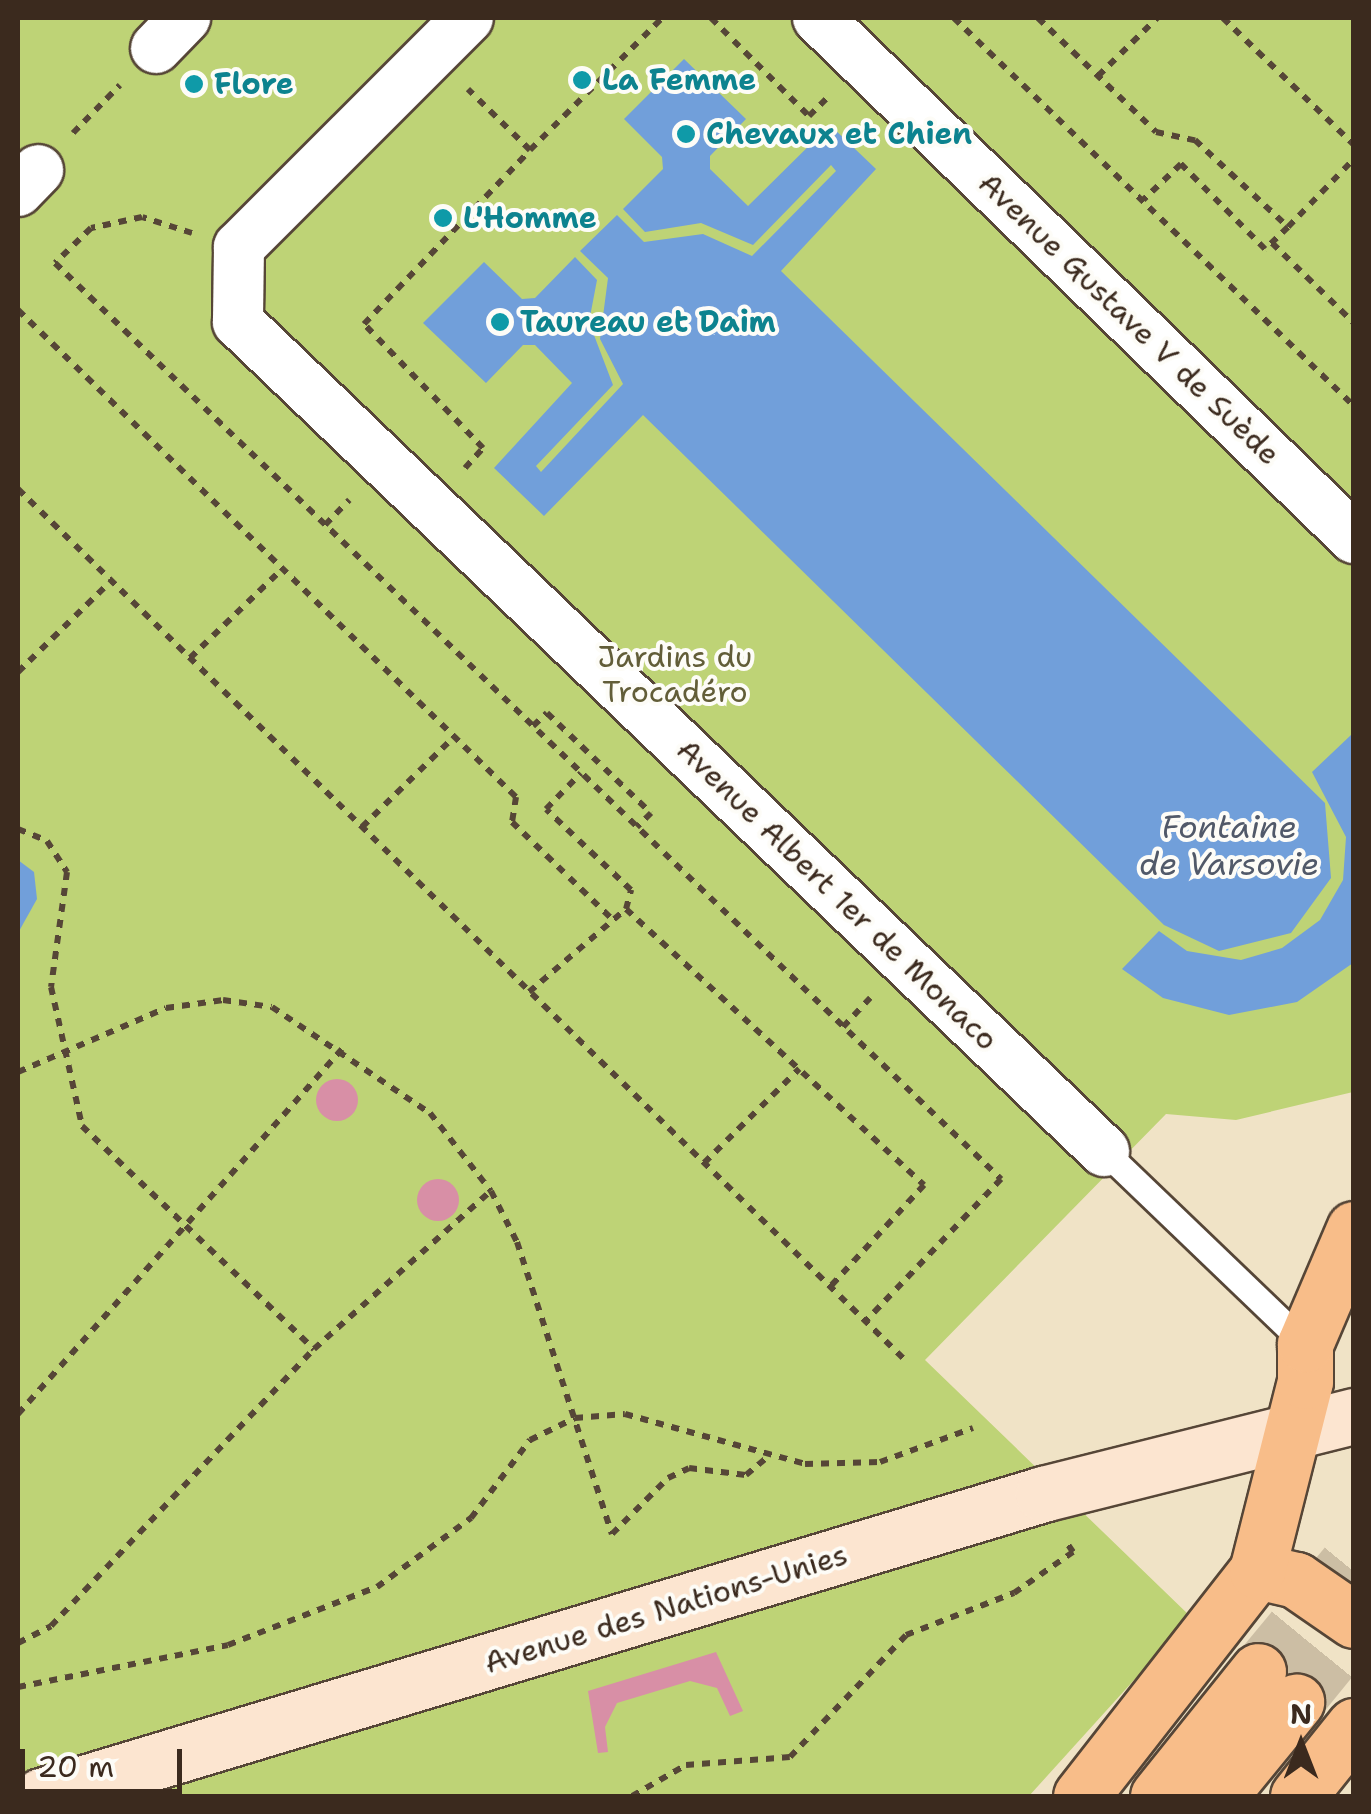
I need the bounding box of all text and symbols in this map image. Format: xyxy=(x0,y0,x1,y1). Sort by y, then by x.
place label: La Femme xyxy=(602,62,756,98)
place label: Flore xyxy=(214,66,294,102)
marker: La Femme xyxy=(571,69,593,91)
marker: Flore xyxy=(183,73,205,95)
place label: Chevaux et Chien xyxy=(706,116,972,152)
marker: Chevaux et Chien xyxy=(675,123,697,145)
street label: Avenue Gustave V de Suède xyxy=(971,165,1287,473)
place label: L'Homme xyxy=(463,200,597,236)
marker: L'Homme xyxy=(432,207,454,229)
place label: Taureau et Daim xyxy=(520,304,776,340)
marker: Taureau et Daim xyxy=(489,311,511,333)
park label: Jardins du Trocadéro xyxy=(598,639,752,710)
street label: Avenue Albert 1er de Monaco xyxy=(669,732,1005,1058)
water label: Fontaine de Varsovie xyxy=(1139,809,1319,884)
street label: Avenue des Nations-Unies xyxy=(480,1537,852,1681)
north arrow xyxy=(1251,1694,1351,1794)
text: N xyxy=(1290,1695,1312,1733)
scale bar xyxy=(25,1729,188,1791)
text: 20 m xyxy=(37,1746,114,1787)

